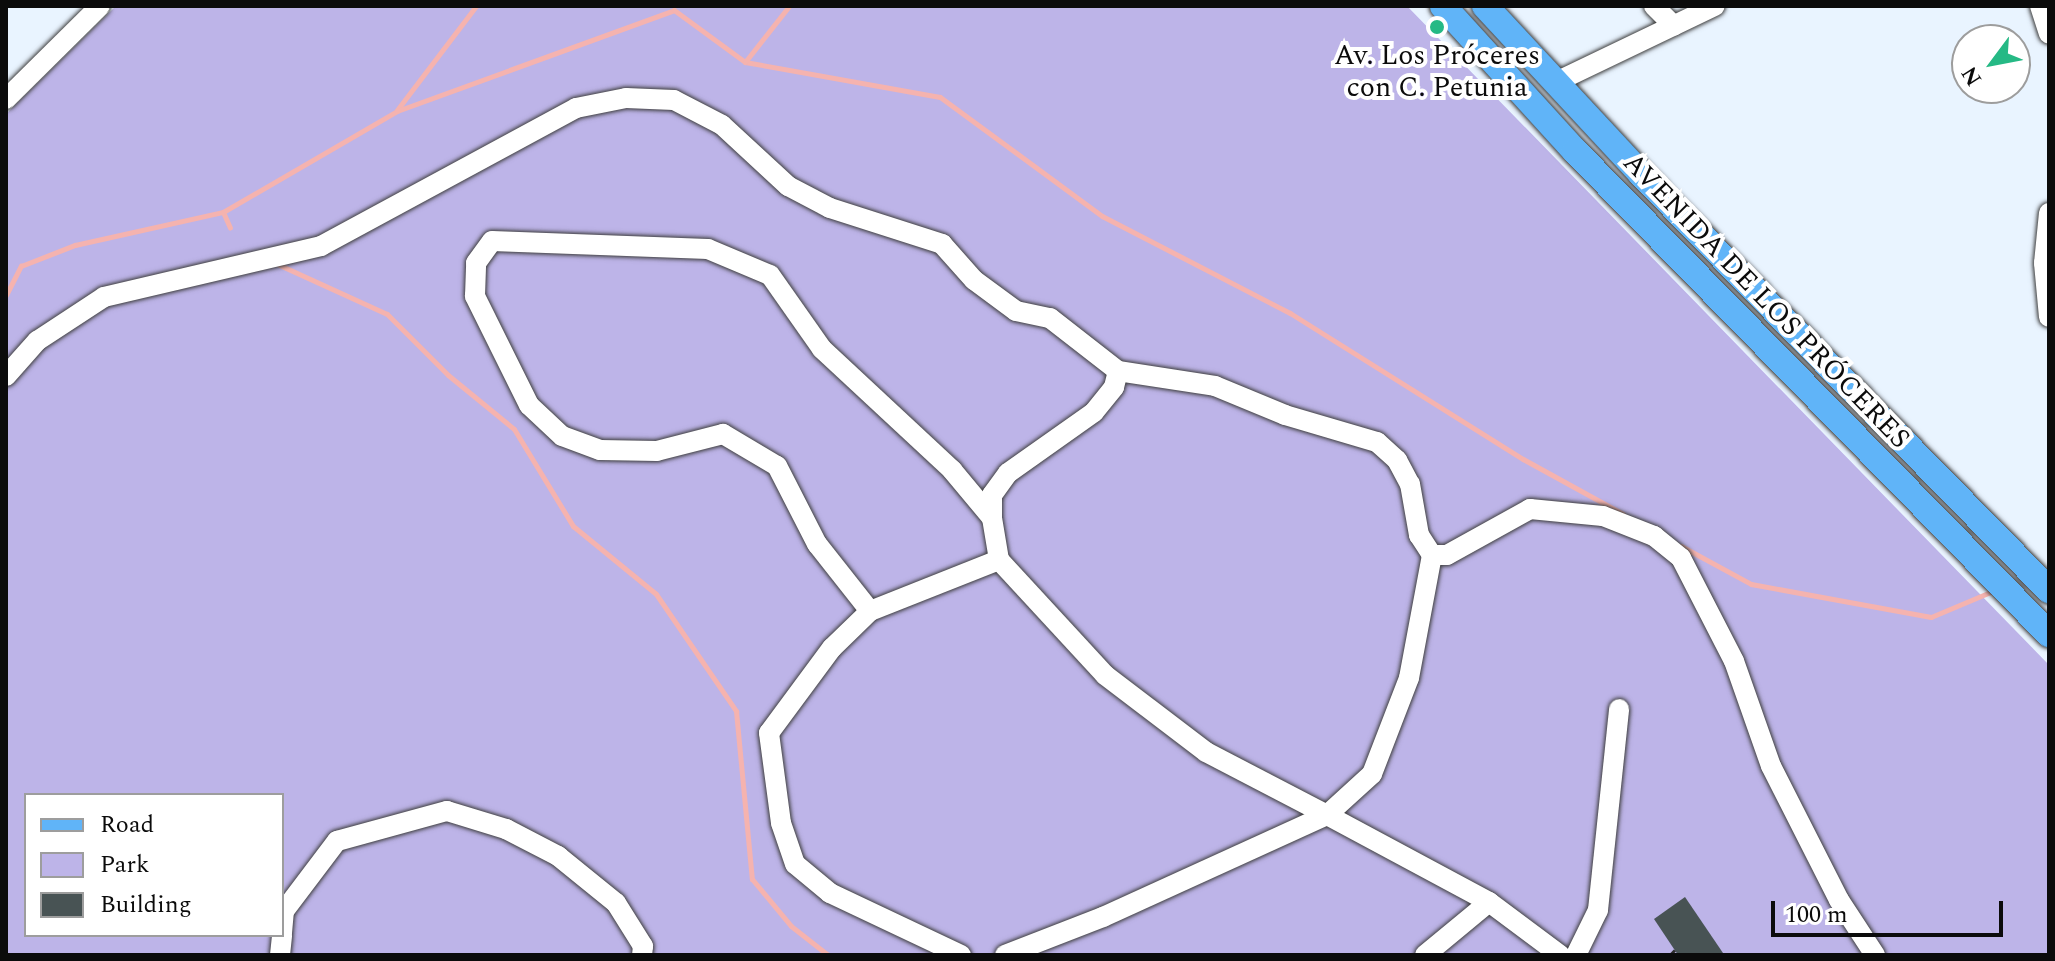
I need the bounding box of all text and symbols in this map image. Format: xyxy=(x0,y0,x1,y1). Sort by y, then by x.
marker: Av. Los Próceres con C. Petunia xyxy=(1428,18,1446,36)
north arrow xyxy=(1951,24,2031,104)
place label: Av. Los Próceres con C. Petunia xyxy=(1334,39,1540,105)
text: N xyxy=(1953,60,1991,92)
street label: AVENIDA DE LOS PRÓCERES xyxy=(1616,146,1916,456)
legend xyxy=(24,793,284,937)
text: Road xyxy=(100,807,154,843)
text: Park xyxy=(100,847,150,883)
scale bar xyxy=(1775,885,2007,935)
text: Building xyxy=(100,887,192,923)
text: 100 m xyxy=(1785,897,1848,933)

